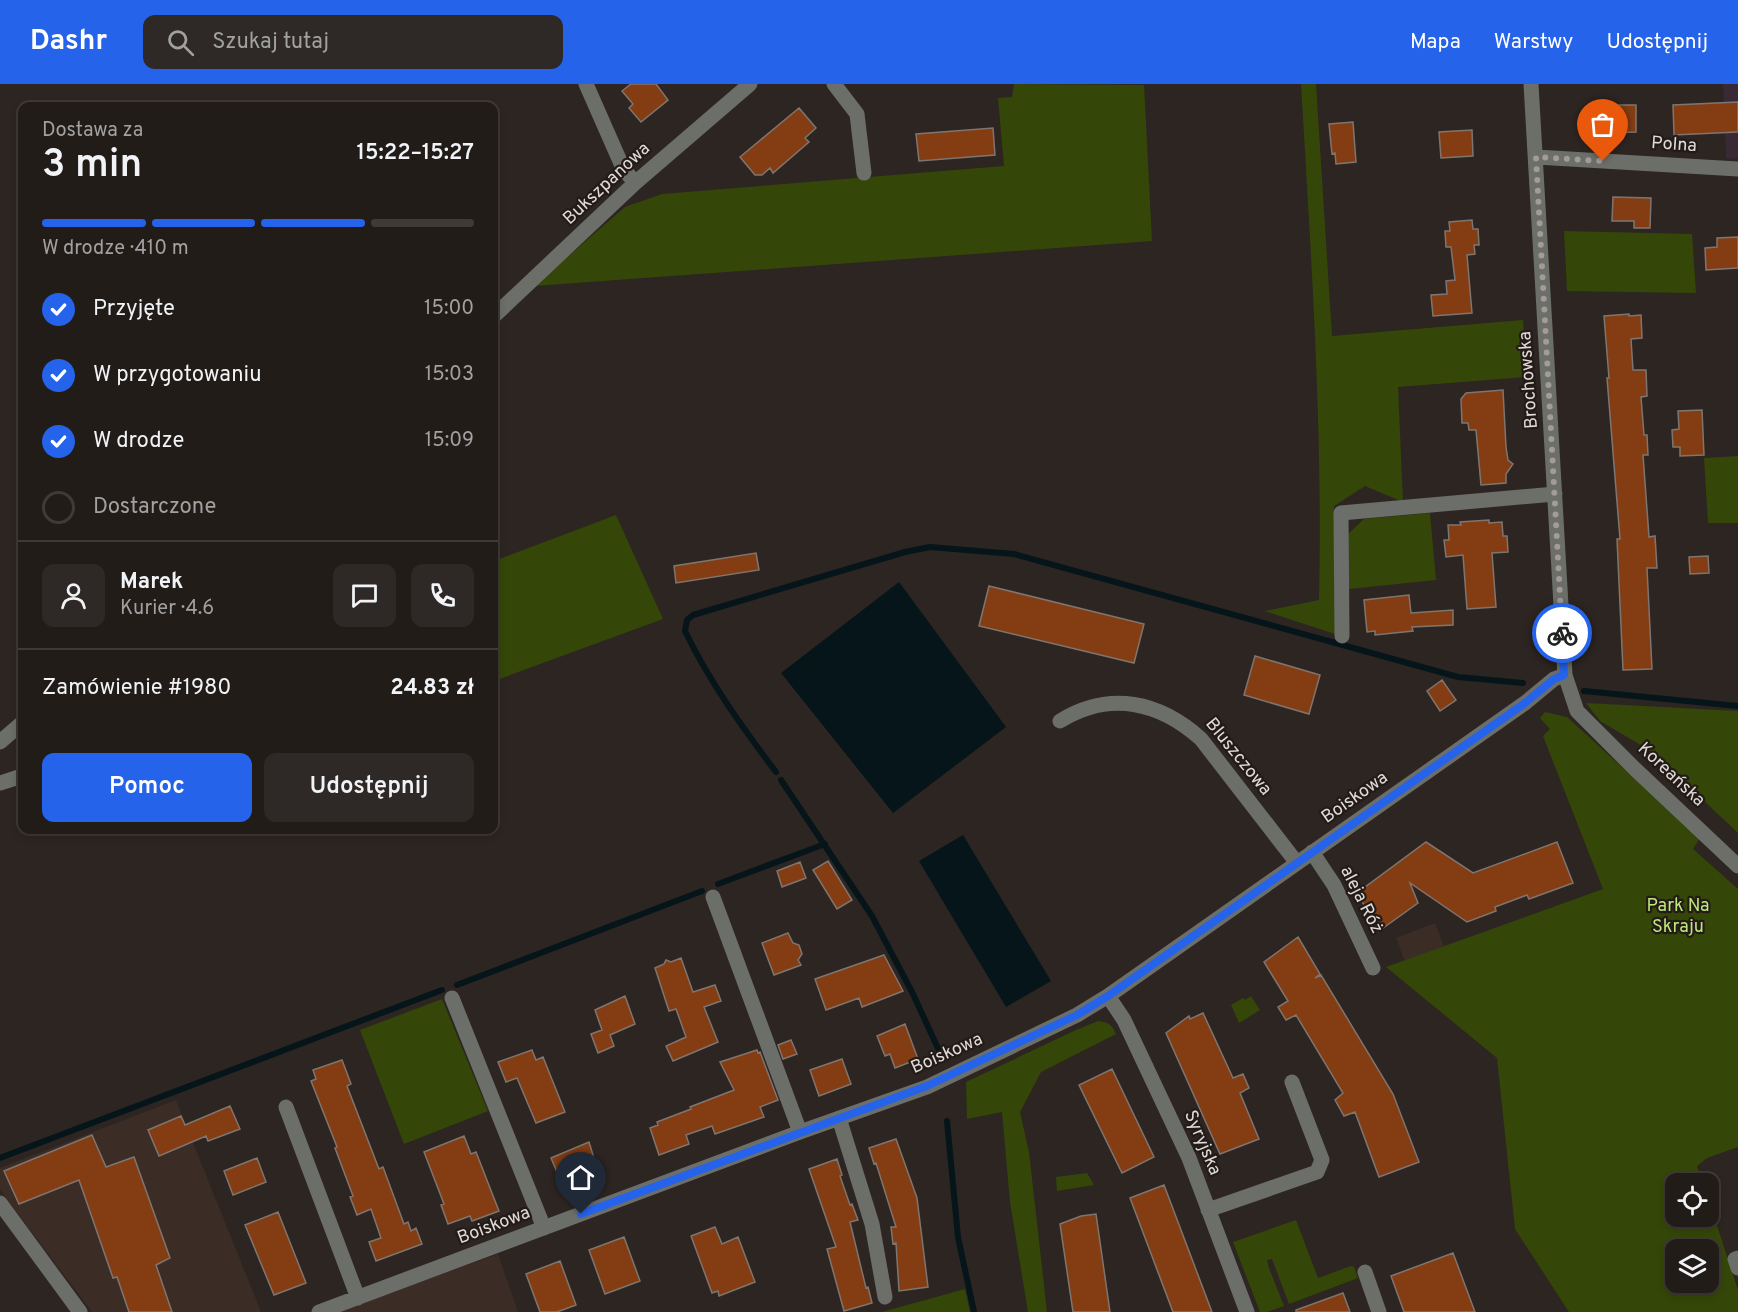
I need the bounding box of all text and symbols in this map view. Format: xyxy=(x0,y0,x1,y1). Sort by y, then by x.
search box xyxy=(143,15,563,69)
text: Dashr xyxy=(30,24,107,60)
icon: search xyxy=(164,26,197,59)
text: Szukaj tutaj xyxy=(212,29,329,56)
text: Mapa xyxy=(1410,29,1461,56)
text: Warstwy xyxy=(1494,29,1573,56)
text: Udostępnij xyxy=(1606,29,1708,56)
pin xyxy=(1577,99,1628,161)
icon: bag xyxy=(1586,108,1619,141)
text: Dostawa za xyxy=(42,118,143,144)
street label: Polna xyxy=(1650,132,1698,158)
street label: Bukszpanowa xyxy=(559,138,655,230)
text: 15:22–15:27 xyxy=(356,140,474,167)
text: 3 min xyxy=(42,142,142,191)
text: W drodze · 410 m xyxy=(42,236,189,262)
icon: check xyxy=(42,293,75,326)
text: Przyjęte xyxy=(93,296,175,323)
text: 15:00 xyxy=(424,296,474,322)
street label: Brochowska xyxy=(1514,330,1544,430)
icon: check xyxy=(42,359,75,392)
text: W przygotowaniu xyxy=(93,362,262,389)
text: 15:03 xyxy=(425,362,474,388)
icon: check xyxy=(42,425,75,458)
text: W drodze xyxy=(93,428,184,455)
text: 15:09 xyxy=(425,428,474,454)
text: Dostarczone xyxy=(93,494,216,521)
button: person xyxy=(42,564,105,627)
button: chat xyxy=(333,564,396,627)
button: phone xyxy=(411,564,474,627)
text: Marek xyxy=(120,569,183,596)
text: Kurier · 4.6 xyxy=(120,596,214,622)
courier xyxy=(1532,603,1592,663)
icon: bike xyxy=(1546,617,1579,650)
text: Zamówienie #1980 xyxy=(42,675,231,702)
text: 24.83 zł xyxy=(390,675,474,702)
street label: Bluszczowa xyxy=(1200,713,1276,801)
street label: Koreańska xyxy=(1632,738,1710,812)
button: Pomoc xyxy=(42,753,252,822)
button: Udostępnij xyxy=(264,753,474,822)
street label: Boiskowa xyxy=(1317,767,1393,829)
street label: aleja Róż xyxy=(1334,862,1388,938)
park label: Park Na Skraju xyxy=(1646,895,1710,939)
street label: Boiskowa xyxy=(908,1028,986,1080)
street label: Syryjska xyxy=(1178,1107,1226,1179)
pin xyxy=(555,1152,606,1214)
icon: home xyxy=(564,1161,597,1194)
map controls xyxy=(1665,1173,1719,1293)
button: locate xyxy=(1665,1173,1719,1227)
street label: Boiskowa xyxy=(454,1202,534,1250)
button: layers xyxy=(1665,1239,1719,1293)

